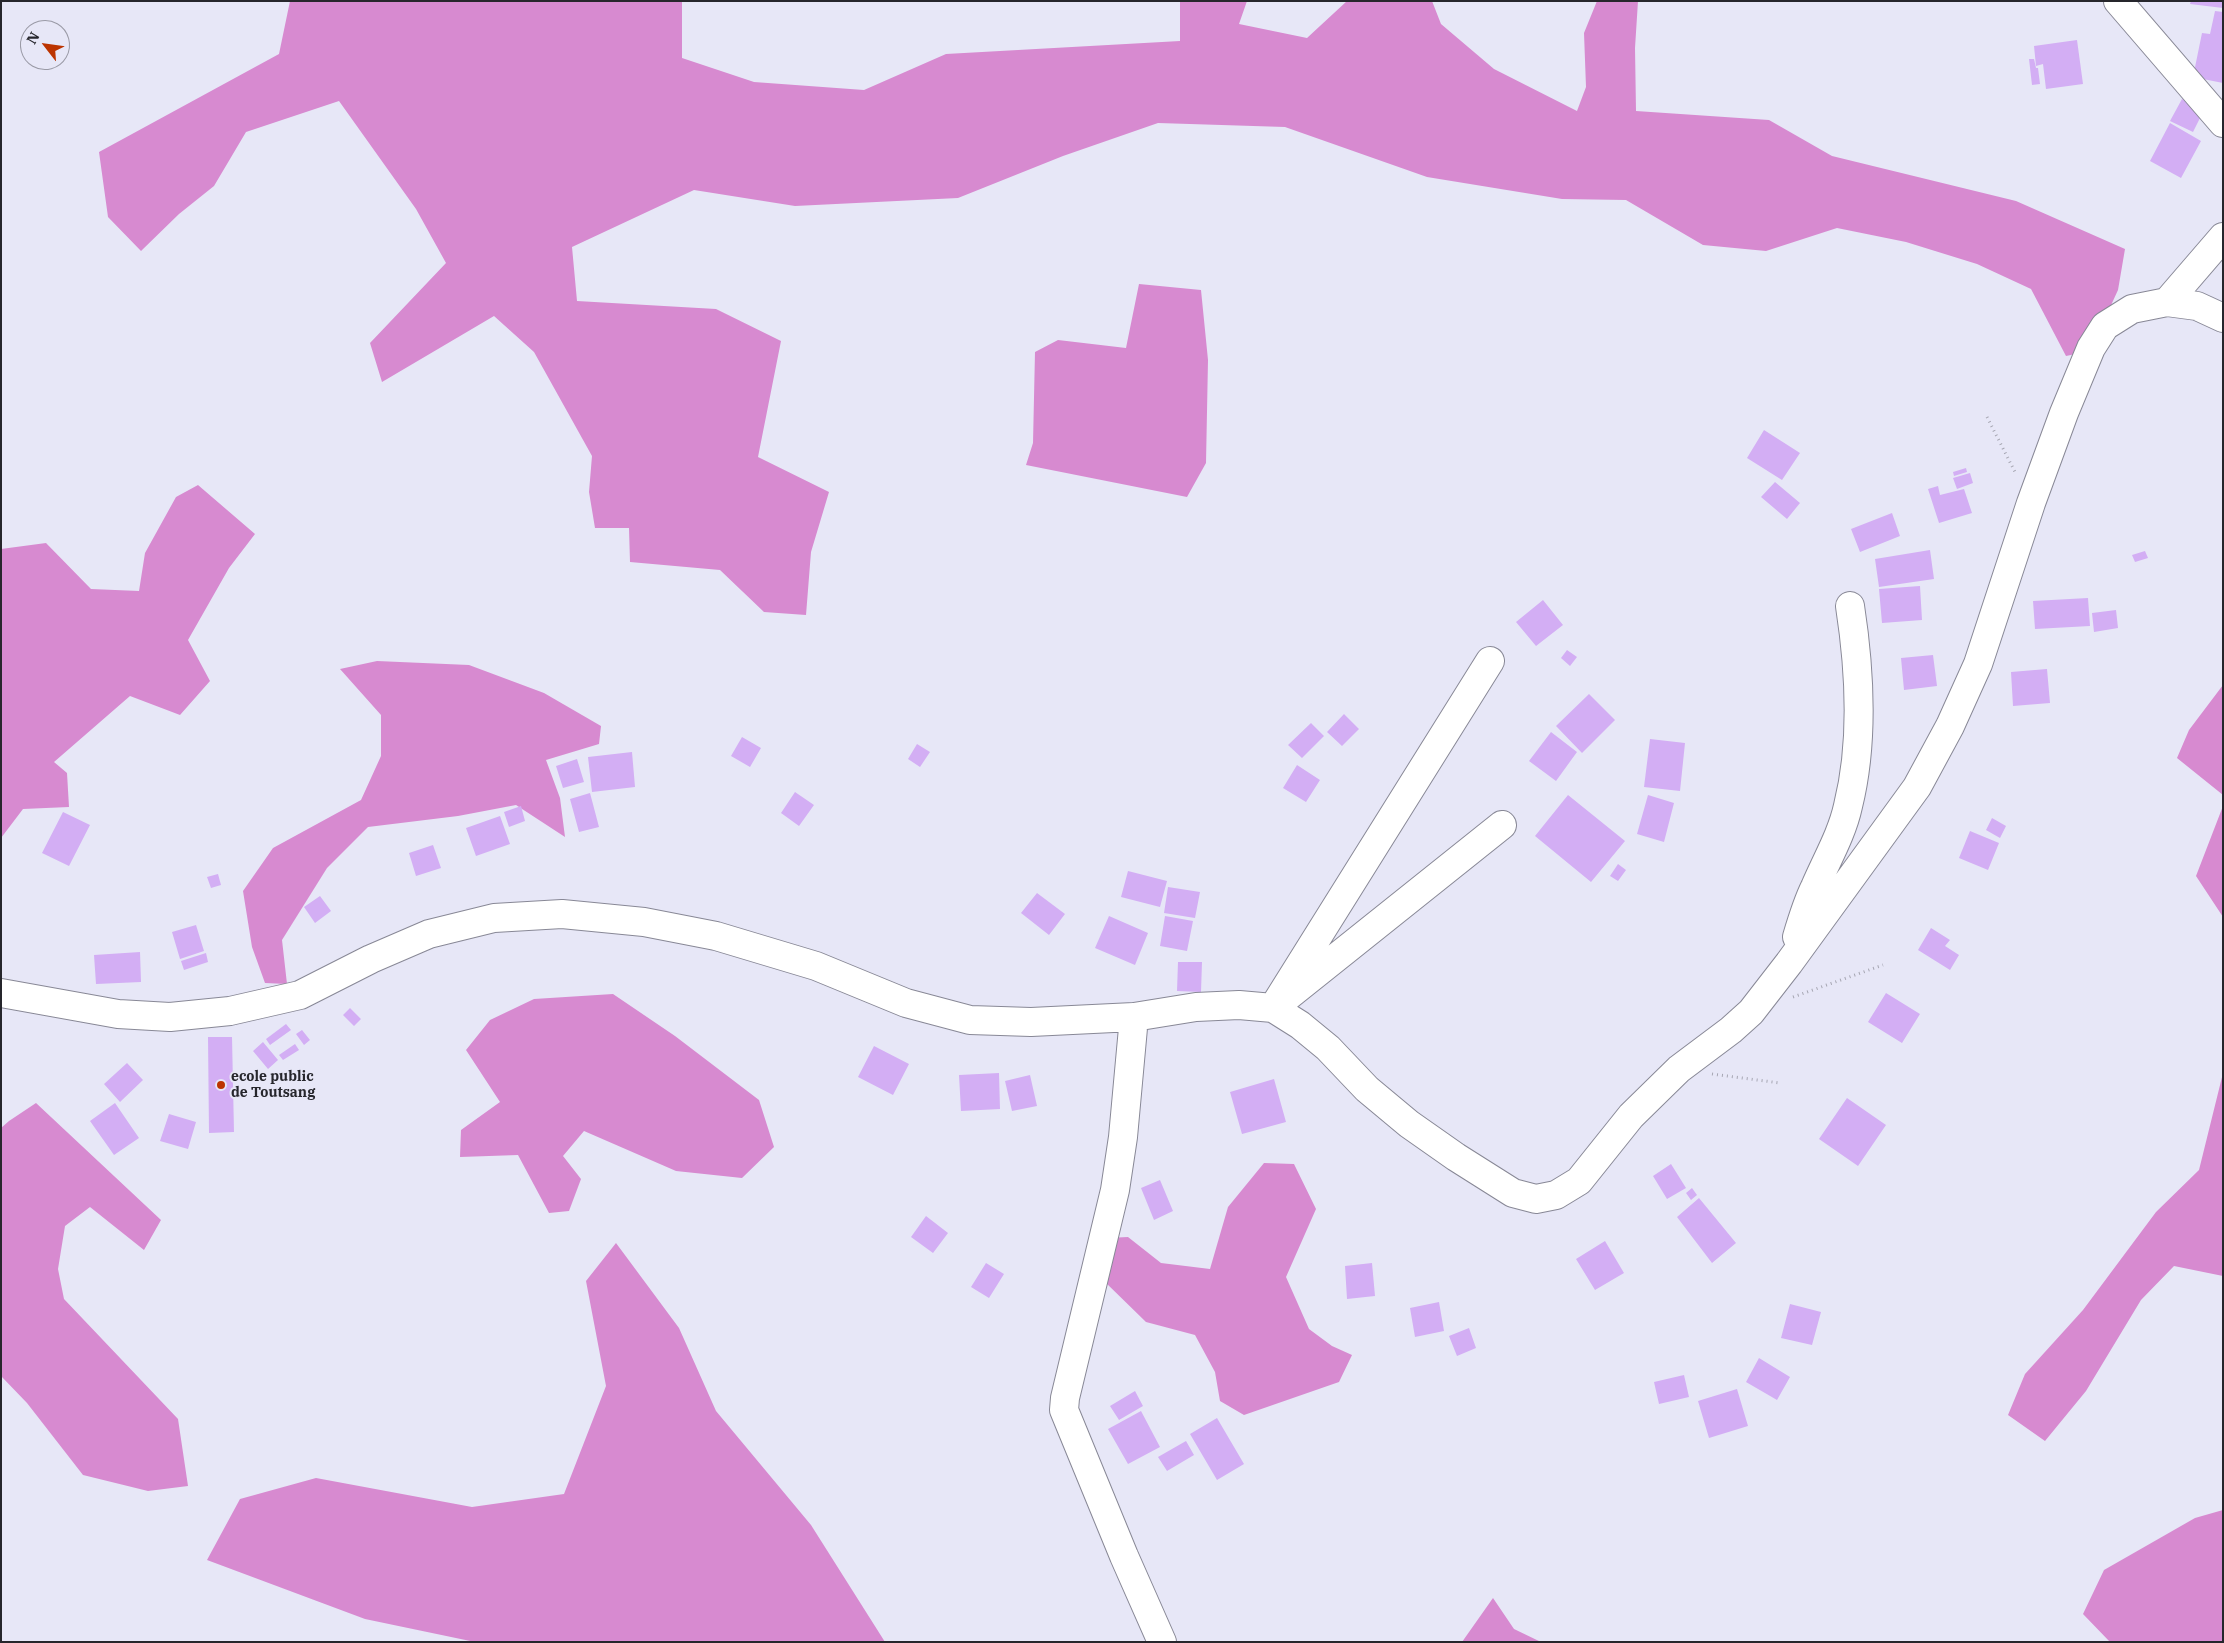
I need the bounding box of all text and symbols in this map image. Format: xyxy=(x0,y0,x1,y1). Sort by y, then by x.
north arrow xyxy=(20,20,70,70)
text: N xyxy=(22,29,43,47)
place label: ecole public de Toutsang xyxy=(231,1069,315,1102)
marker: ecole public de Toutsang xyxy=(215,1079,227,1091)

